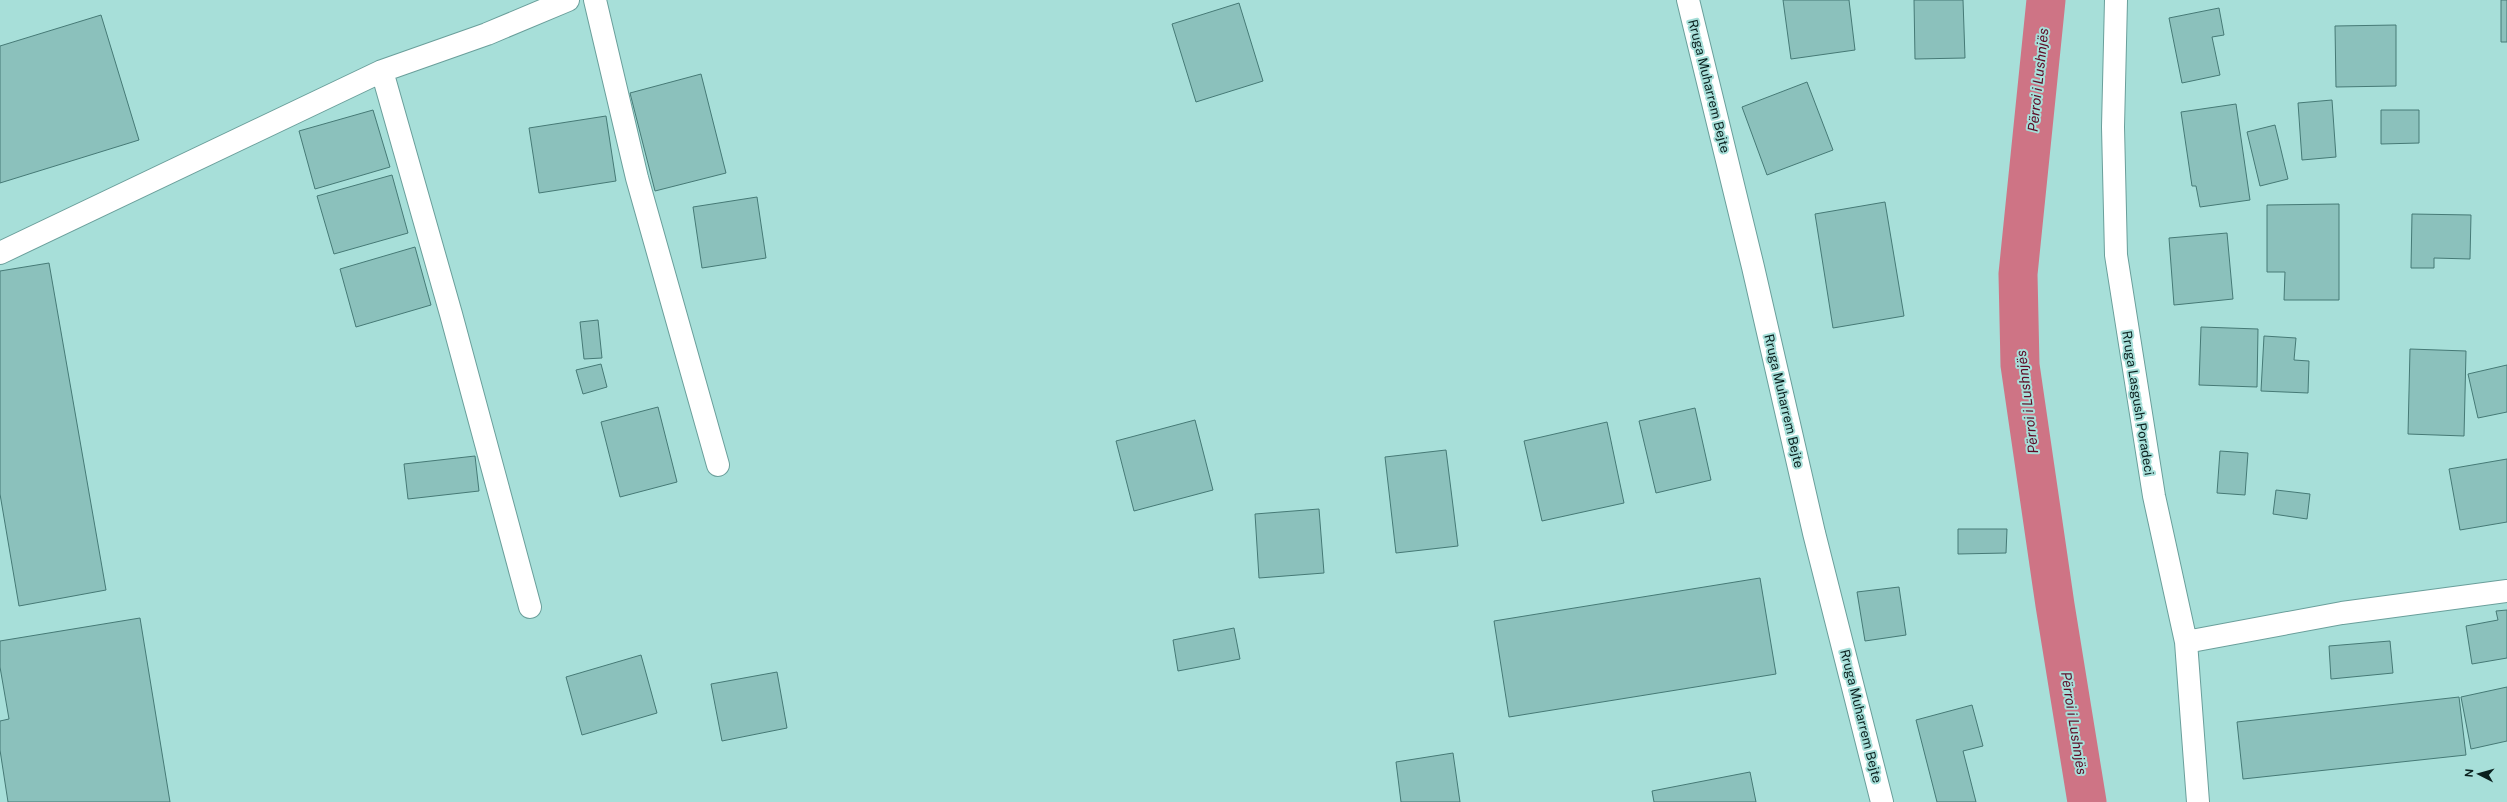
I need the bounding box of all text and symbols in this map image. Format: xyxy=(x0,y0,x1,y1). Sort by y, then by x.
street label: Rruga Muharrem Bejte xyxy=(1685,18,1733,154)
water label: Përroi i Lushnjës xyxy=(2025,27,2051,133)
street label: Rruga Lasgush Poradeci xyxy=(2119,330,2157,476)
street label: Rruga Muharrem Bejte xyxy=(1761,333,1807,469)
water label: Përroi i Lushnjës xyxy=(2013,349,2041,455)
street label: Rruga Muharrem Bejte xyxy=(1837,648,1885,784)
water label: Përroi i Lushnjës xyxy=(2058,670,2090,776)
north arrow xyxy=(2459,754,2499,794)
text: N xyxy=(2463,768,2475,778)

